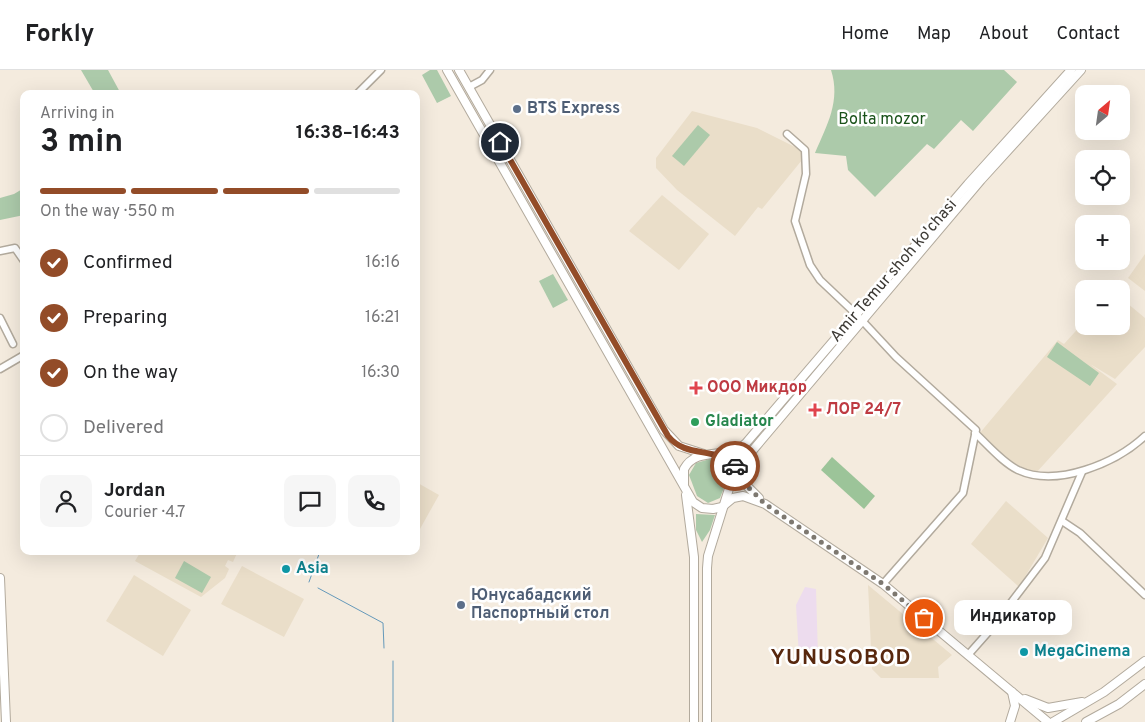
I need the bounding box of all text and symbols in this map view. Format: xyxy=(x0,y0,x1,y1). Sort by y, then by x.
text: Forkly xyxy=(25,20,94,50)
text: Home xyxy=(841,23,889,46)
text: Map xyxy=(917,23,951,46)
text: About xyxy=(979,23,1028,46)
text: Contact xyxy=(1056,23,1120,46)
north arrow xyxy=(1075,85,1130,140)
map controls xyxy=(1075,85,1130,335)
place label: BTS Express xyxy=(527,99,620,119)
marker: BTS Express xyxy=(511,103,523,115)
text: Arriving in xyxy=(40,104,115,124)
park label: Bolta mozor xyxy=(838,110,926,130)
text: 16:38–16:43 xyxy=(296,121,400,145)
pin xyxy=(479,121,521,163)
text: 3 min xyxy=(40,123,123,163)
icon: home xyxy=(486,128,514,156)
button: locate xyxy=(1075,150,1130,205)
street label: Amir Temur shoh ko'chasi xyxy=(826,195,962,347)
text: On the way · 550 m xyxy=(40,202,175,222)
button: + xyxy=(1075,215,1130,270)
icon: check xyxy=(40,249,68,277)
text: Confirmed xyxy=(83,251,173,275)
text: 16:16 xyxy=(365,253,400,273)
button: − xyxy=(1075,280,1130,335)
icon: check xyxy=(40,304,68,332)
text: Preparing xyxy=(83,306,167,330)
text: 16:21 xyxy=(365,308,400,328)
icon: check xyxy=(40,359,68,387)
text: On the way xyxy=(83,361,178,385)
text: 16:30 xyxy=(361,363,400,383)
place label: ООО Микдор xyxy=(707,378,807,398)
marker: ООО Микдор xyxy=(689,381,703,395)
place label: ЛОР 24/7 xyxy=(826,400,901,420)
marker: ЛОР 24/7 xyxy=(808,403,822,417)
place label: Gladiator xyxy=(705,412,774,432)
text: Delivered xyxy=(83,416,164,440)
marker: Gladiator xyxy=(689,416,701,428)
courier xyxy=(710,441,760,491)
icon: car xyxy=(721,452,749,480)
button: person xyxy=(40,475,92,527)
button: chat xyxy=(284,475,336,527)
button: phone xyxy=(348,475,400,527)
text: Jordan xyxy=(104,479,166,503)
text: Courier · 4.7 xyxy=(104,503,185,523)
place label: Asia xyxy=(296,559,329,579)
marker: Asia xyxy=(280,563,292,575)
place label: Юнусабадский Паспортный стол xyxy=(471,586,609,624)
pin xyxy=(903,597,945,639)
marker: Юнусабадский Паспортный стол xyxy=(455,599,467,611)
callout: Индикатор xyxy=(954,600,1072,636)
icon: bag xyxy=(910,604,938,632)
text: Индикатор xyxy=(970,607,1056,627)
place label: MegaCinema xyxy=(1034,642,1131,662)
district label: YUNUSOBOD xyxy=(771,645,911,672)
marker: MegaCinema xyxy=(1018,646,1030,658)

